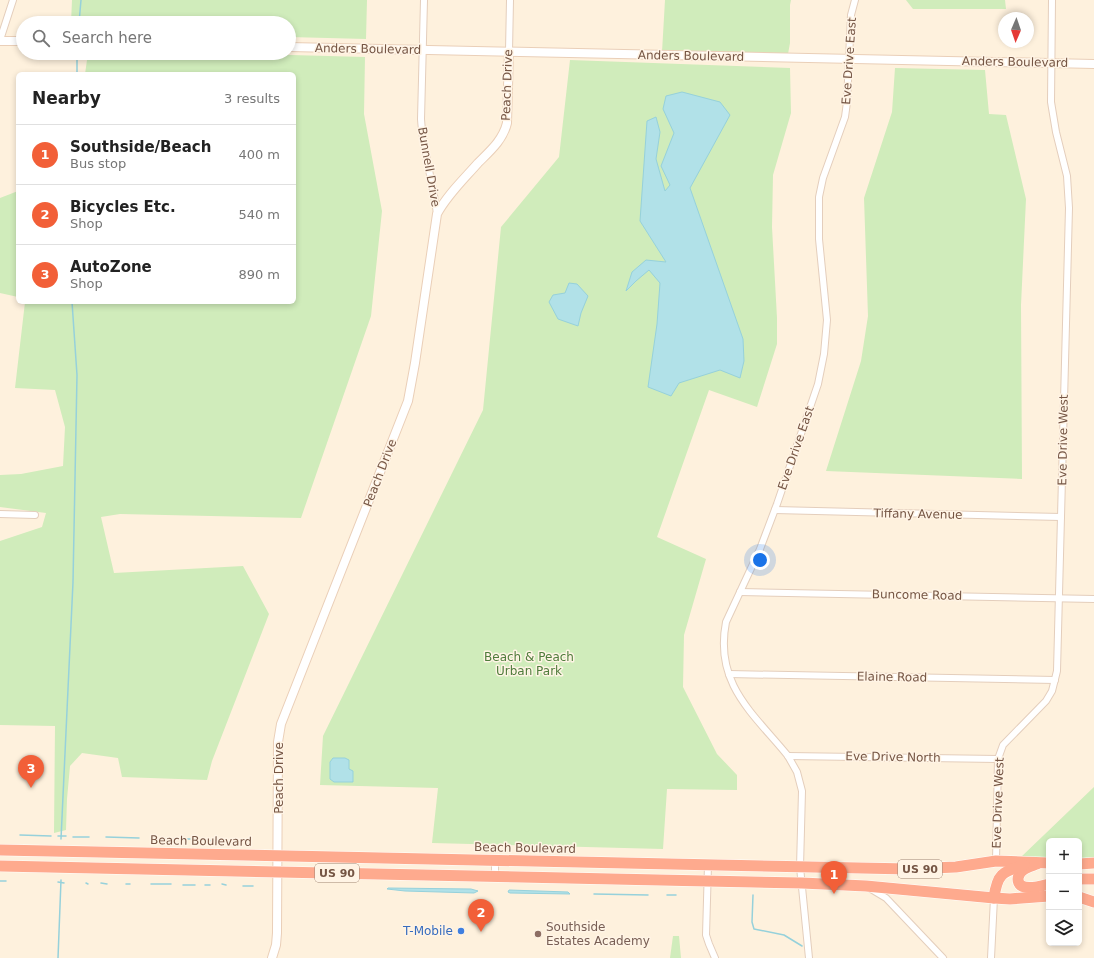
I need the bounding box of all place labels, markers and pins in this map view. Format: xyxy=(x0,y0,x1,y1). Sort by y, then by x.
pin: 3 xyxy=(18,755,44,788)
pin: 1 xyxy=(821,861,847,894)
pin: 2 xyxy=(468,899,494,932)
place label: Southside Estates Academy xyxy=(546,920,650,948)
place label: T-Mobile xyxy=(402,924,453,938)
marker: T-Mobile xyxy=(456,926,466,936)
marker: Southside Estates Academy xyxy=(533,929,543,939)

